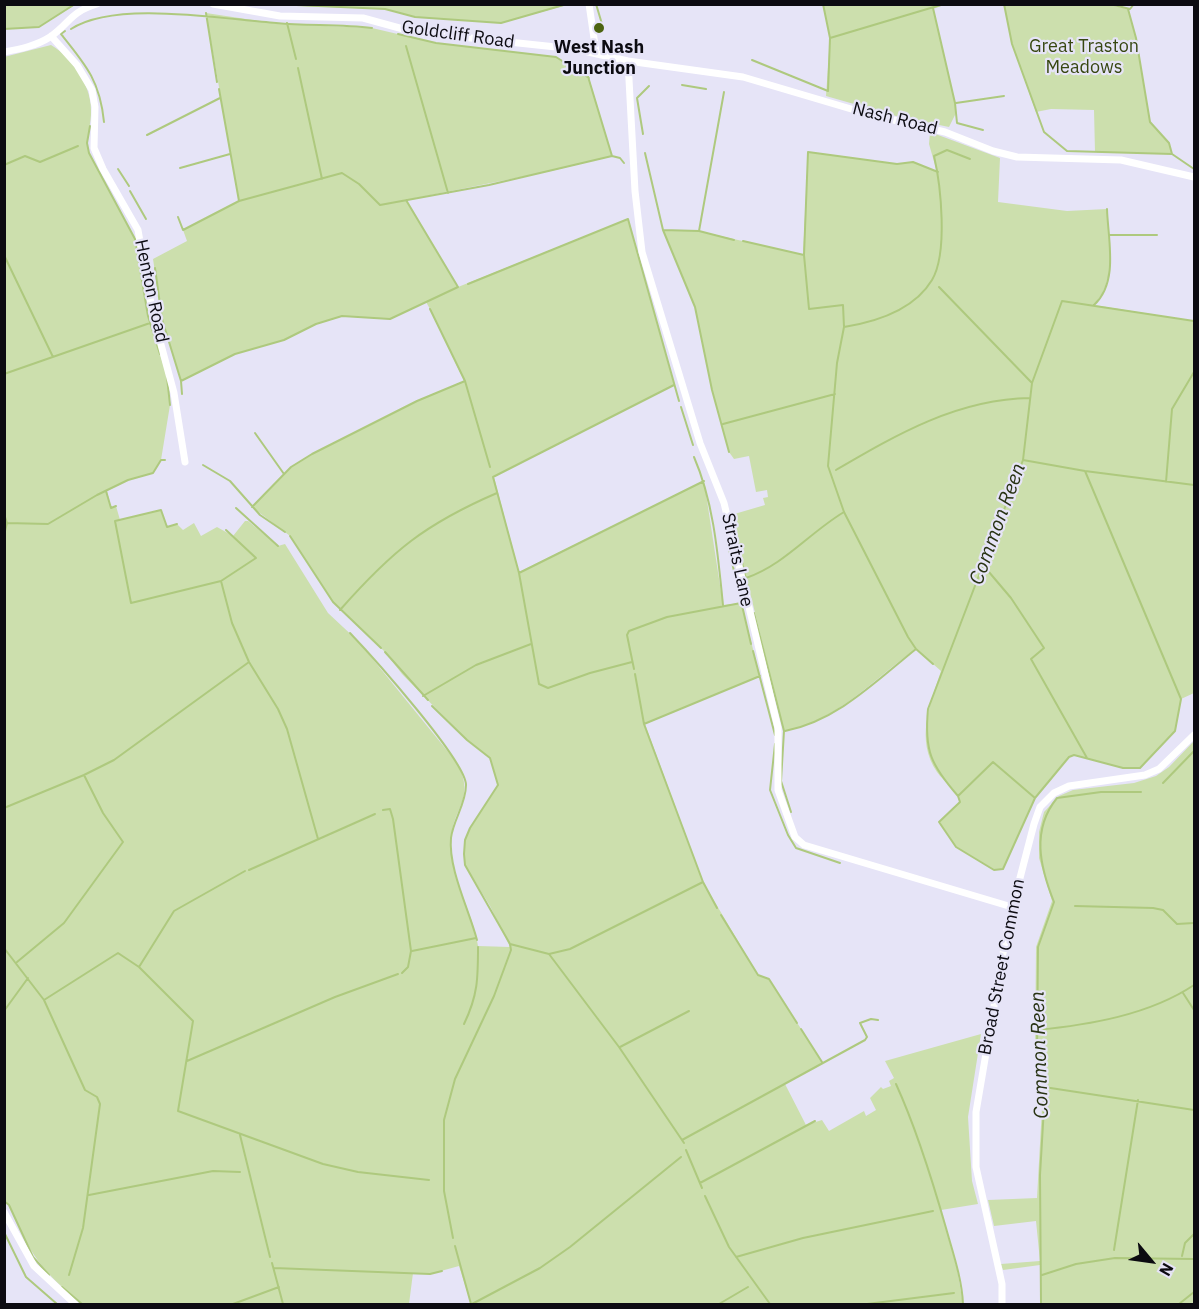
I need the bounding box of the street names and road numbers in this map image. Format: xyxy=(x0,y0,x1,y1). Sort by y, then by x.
street label: Goldcliff Road xyxy=(400,16,516,54)
street label: Nash Road xyxy=(850,98,940,140)
street label: Henton Road xyxy=(130,237,172,345)
street label: Straits Lane xyxy=(717,511,757,609)
street label: Broad Street Common xyxy=(974,877,1030,1057)

